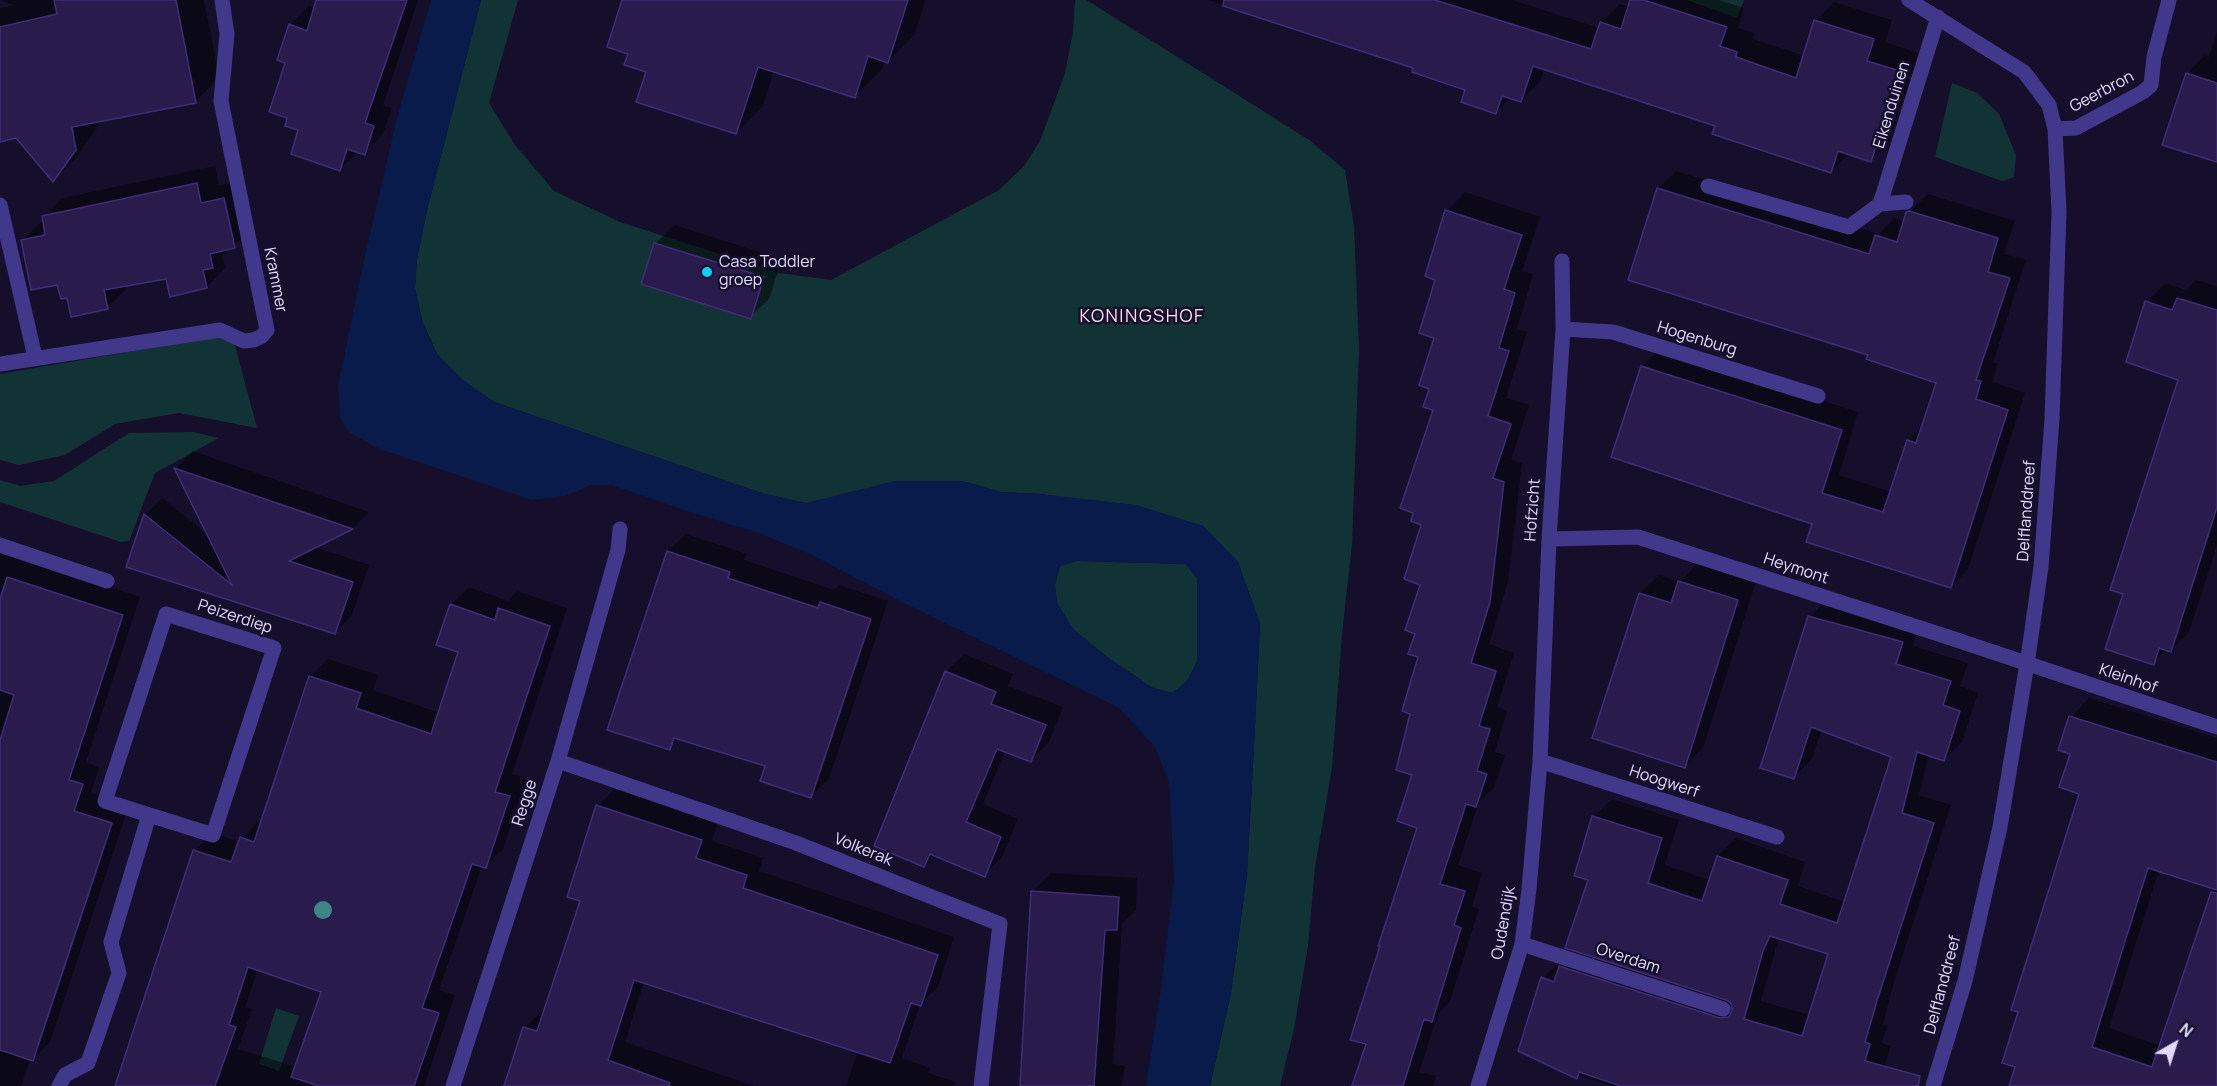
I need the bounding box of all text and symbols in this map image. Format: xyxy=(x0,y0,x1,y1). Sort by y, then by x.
street label: Eikenduinen xyxy=(1870,59,1914,151)
street label: Geerbron xyxy=(2067,67,2137,117)
street label: Krammer xyxy=(259,246,291,314)
place label: Casa Toddler groep xyxy=(719,253,815,291)
marker: Casa Toddler groep xyxy=(700,265,714,279)
district label: KONINGSHOF xyxy=(1079,306,1205,328)
street label: Hogenburg xyxy=(1655,318,1739,360)
street label: Delflanddreef xyxy=(2014,460,2040,562)
street label: Hofzicht xyxy=(1521,478,1545,542)
street label: Heymont xyxy=(1761,549,1831,589)
street label: Peizerdiep xyxy=(195,596,275,638)
street label: Kleinhof xyxy=(2096,660,2160,698)
street label: Hoogwerf xyxy=(1627,762,1701,802)
street label: Regge xyxy=(508,777,542,829)
street label: Volkerak xyxy=(831,830,895,870)
street label: Oudendijk xyxy=(1488,885,1520,961)
street label: Delflanddreef xyxy=(1921,934,1965,1036)
street label: Overdam xyxy=(1594,940,1662,978)
north arrow xyxy=(2145,1014,2205,1074)
text: N xyxy=(2175,1018,2198,1042)

